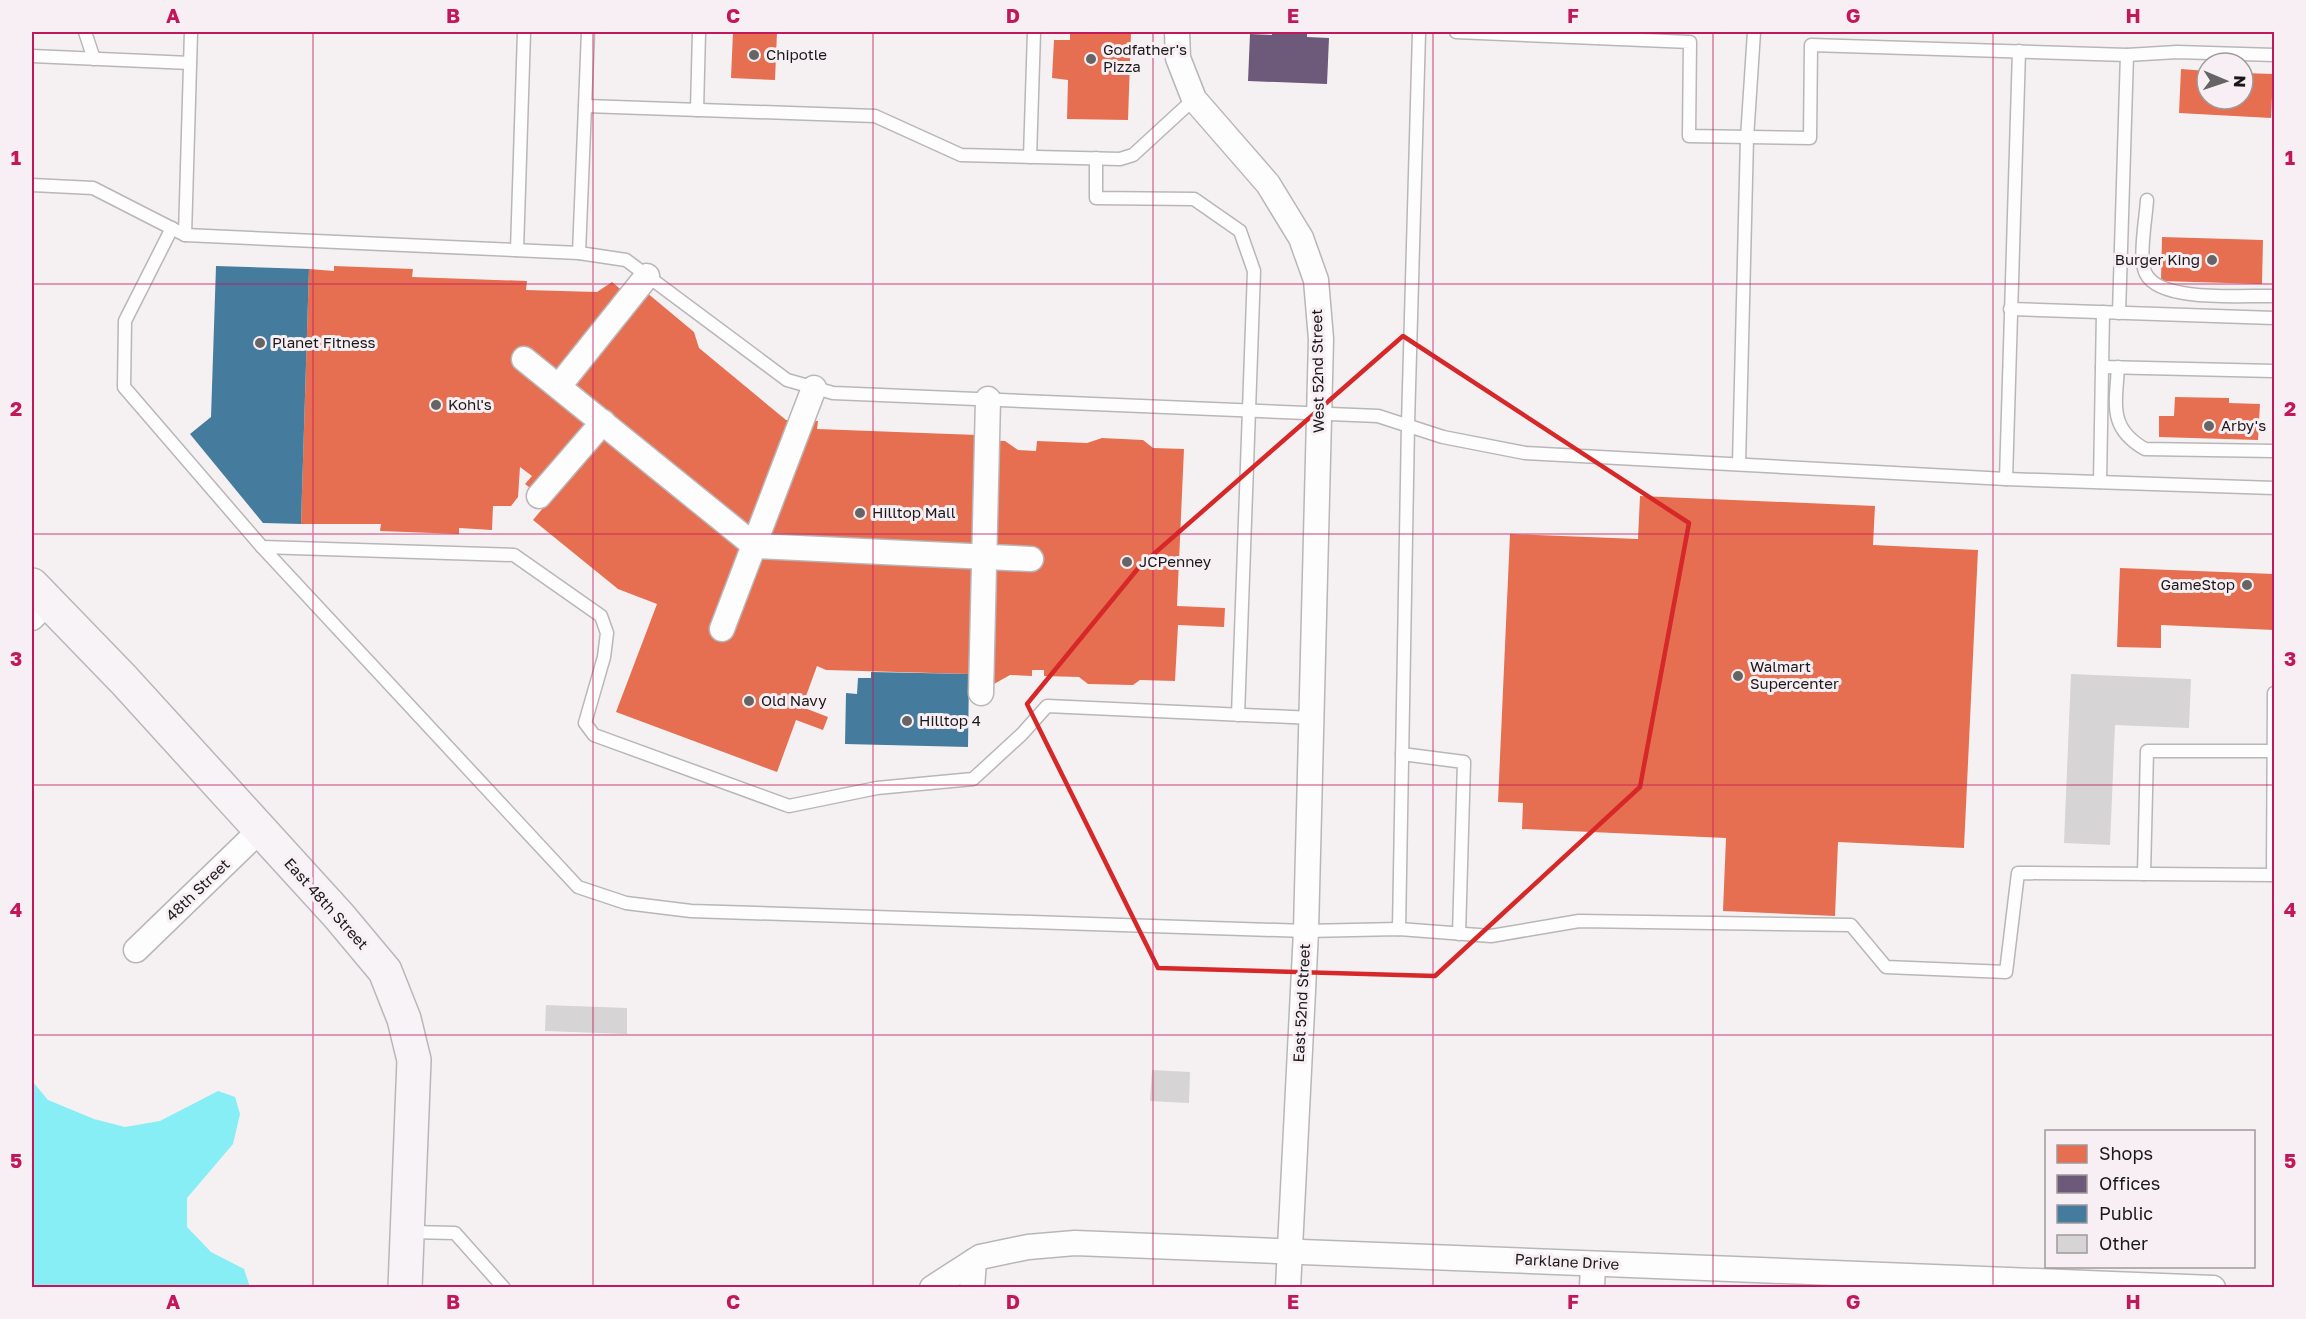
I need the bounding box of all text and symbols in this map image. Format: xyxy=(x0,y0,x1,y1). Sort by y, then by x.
text: A xyxy=(166,3,180,27)
text: B xyxy=(446,3,460,27)
text: C xyxy=(726,3,740,27)
text: D xyxy=(1006,3,1020,27)
text: E xyxy=(1287,3,1299,27)
text: F xyxy=(1567,3,1579,27)
text: G xyxy=(1846,3,1860,27)
text: H xyxy=(2125,3,2141,27)
place label: Godfather's Pizza xyxy=(1103,40,1187,75)
place label: Chipotle xyxy=(766,45,827,63)
marker: Chipotle xyxy=(747,48,761,62)
north arrow xyxy=(2195,51,2255,111)
marker: Godfather's Pizza xyxy=(1084,52,1098,66)
text: N xyxy=(2230,75,2250,88)
text: 1 xyxy=(11,145,21,169)
text: 1 xyxy=(2285,145,2295,169)
place label: Burger King xyxy=(2115,250,2200,268)
marker: Burger King xyxy=(2205,253,2219,267)
street label: West 52nd Street xyxy=(1307,309,1327,433)
place label: Planet Fitness xyxy=(272,333,376,351)
marker: Planet Fitness xyxy=(253,336,267,350)
place label: Kohl's xyxy=(448,395,492,413)
text: 2 xyxy=(10,396,22,420)
text: 2 xyxy=(2284,396,2296,420)
marker: Kohl's xyxy=(429,398,443,412)
place label: Arby's xyxy=(2221,416,2266,434)
marker: Arby's xyxy=(2202,419,2216,433)
place label: Hilltop Mall xyxy=(872,503,956,521)
marker: Hilltop Mall xyxy=(853,506,867,520)
place label: JCPenney xyxy=(1139,552,1212,570)
marker: JCPenney xyxy=(1120,555,1134,569)
place label: GameStop xyxy=(2160,575,2235,593)
marker: GameStop xyxy=(2240,578,2254,592)
text: 3 xyxy=(10,646,22,670)
text: 3 xyxy=(2284,646,2296,670)
place label: Walmart Supercenter xyxy=(1750,657,1839,692)
marker: Walmart Supercenter xyxy=(1731,669,1745,683)
place label: Old Navy xyxy=(761,691,827,709)
marker: Old Navy xyxy=(742,694,756,708)
place label: Hilltop 4 xyxy=(919,711,981,729)
marker: Hilltop 4 xyxy=(900,714,914,728)
street label: 48th Street xyxy=(162,854,233,924)
street label: East 48th Street xyxy=(281,854,373,953)
text: 4 xyxy=(10,897,22,921)
text: 4 xyxy=(2284,897,2296,921)
street label: East 52nd Street xyxy=(1289,943,1313,1063)
legend xyxy=(2045,1130,2255,1268)
text: Shops xyxy=(2099,1142,2153,1164)
text: 5 xyxy=(10,1148,22,1172)
text: 5 xyxy=(2284,1148,2296,1172)
text: Offices xyxy=(2099,1172,2160,1194)
text: Public xyxy=(2099,1202,2153,1224)
text: Other xyxy=(2099,1232,2148,1254)
street label: Parklane Drive xyxy=(1514,1249,1620,1273)
text: A xyxy=(166,1289,180,1313)
text: B xyxy=(446,1289,460,1313)
text: C xyxy=(726,1289,740,1313)
text: D xyxy=(1006,1289,1020,1313)
text: E xyxy=(1287,1289,1299,1313)
text: F xyxy=(1567,1289,1579,1313)
text: G xyxy=(1846,1289,1860,1313)
text: H xyxy=(2125,1289,2141,1313)

